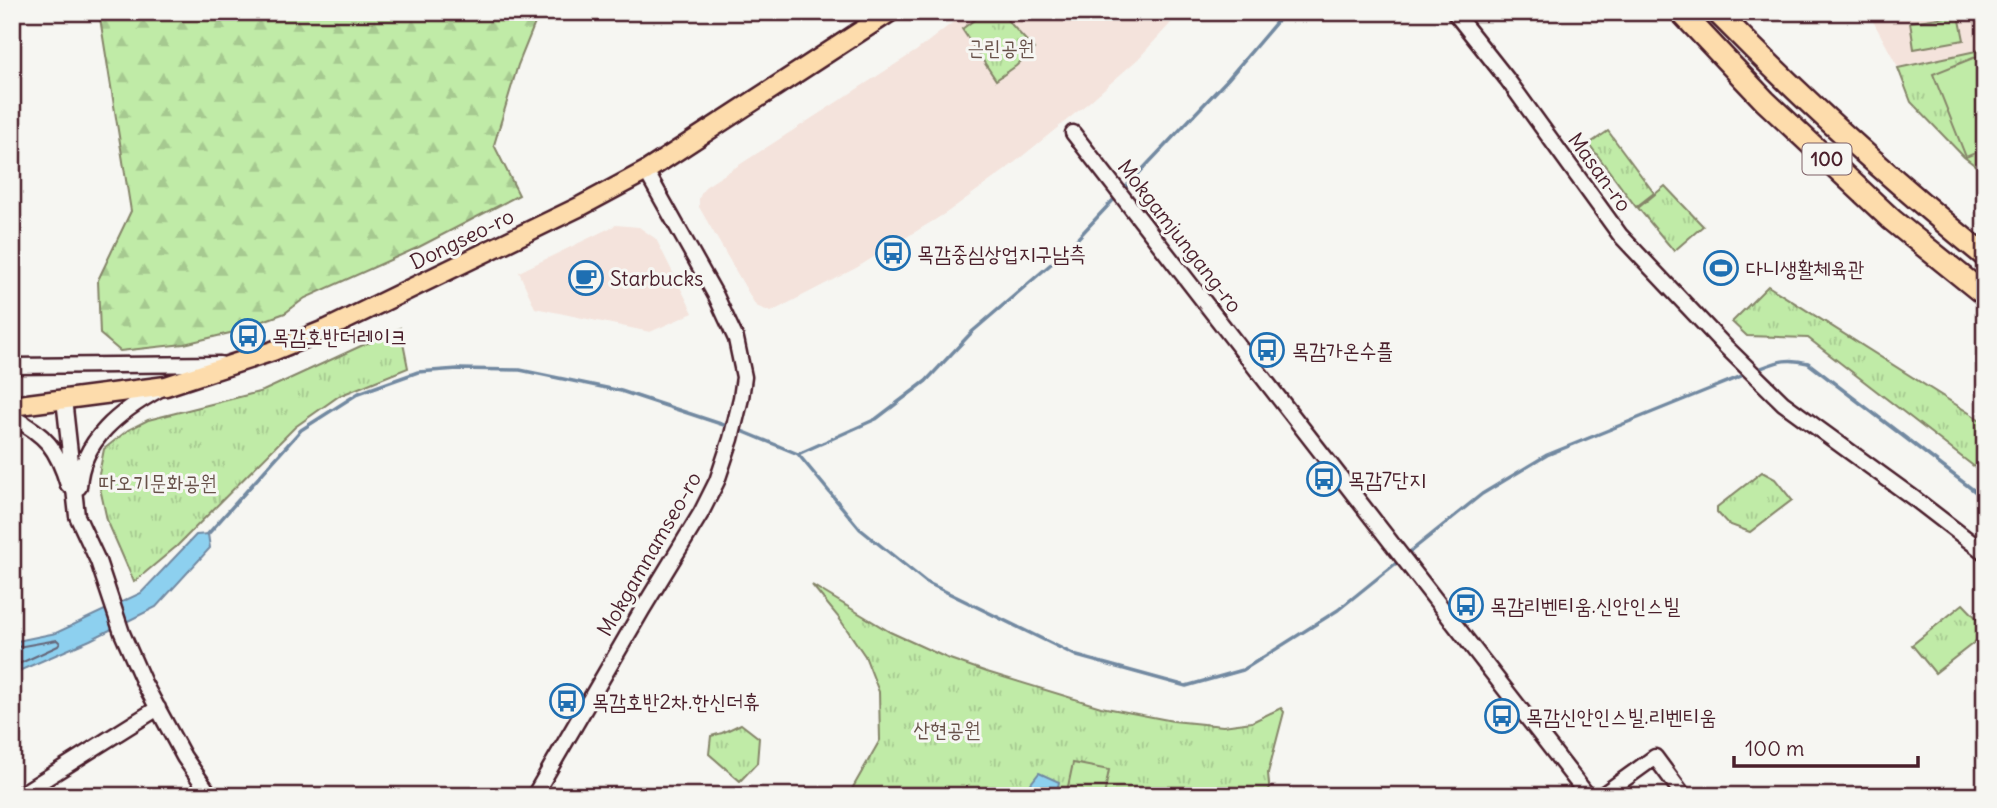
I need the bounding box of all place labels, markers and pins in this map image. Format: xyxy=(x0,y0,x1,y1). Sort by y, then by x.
bus stop icon: 목감중심상업지구남측 xyxy=(874,234,912,272)
place label: 목감중심상업지구남측 xyxy=(917,240,1086,267)
sports icon: 다니생활체육관 xyxy=(1702,249,1740,287)
place label: 다니생활체육관 xyxy=(1746,255,1864,282)
cafe icon: Starbucks xyxy=(567,259,605,297)
place label: Starbucks xyxy=(610,265,704,292)
bus stop icon: 목감호반더레이크 xyxy=(229,317,267,355)
place label: 목감호반더레이크 xyxy=(272,323,407,350)
bus stop icon: 목감가온수플 xyxy=(1248,331,1286,369)
place label: 목감가온수플 xyxy=(1292,337,1393,364)
bus stop icon: 목감7단지 xyxy=(1305,460,1343,498)
place label: 목감7단지 xyxy=(1348,466,1426,493)
bus stop icon: 목감리벤티움.신안인스빌 xyxy=(1447,586,1485,624)
place label: 목감리벤티움.신안인스빌 xyxy=(1490,592,1680,619)
bus stop icon: 목감호반2차.한신더휴 xyxy=(548,682,586,720)
place label: 목감호반2차.한신더휴 xyxy=(592,688,760,715)
bus stop icon: 목감신안인스빌.리벤티움 xyxy=(1483,697,1521,735)
place label: 목감신안인스빌.리벤티움 xyxy=(1526,703,1716,730)

